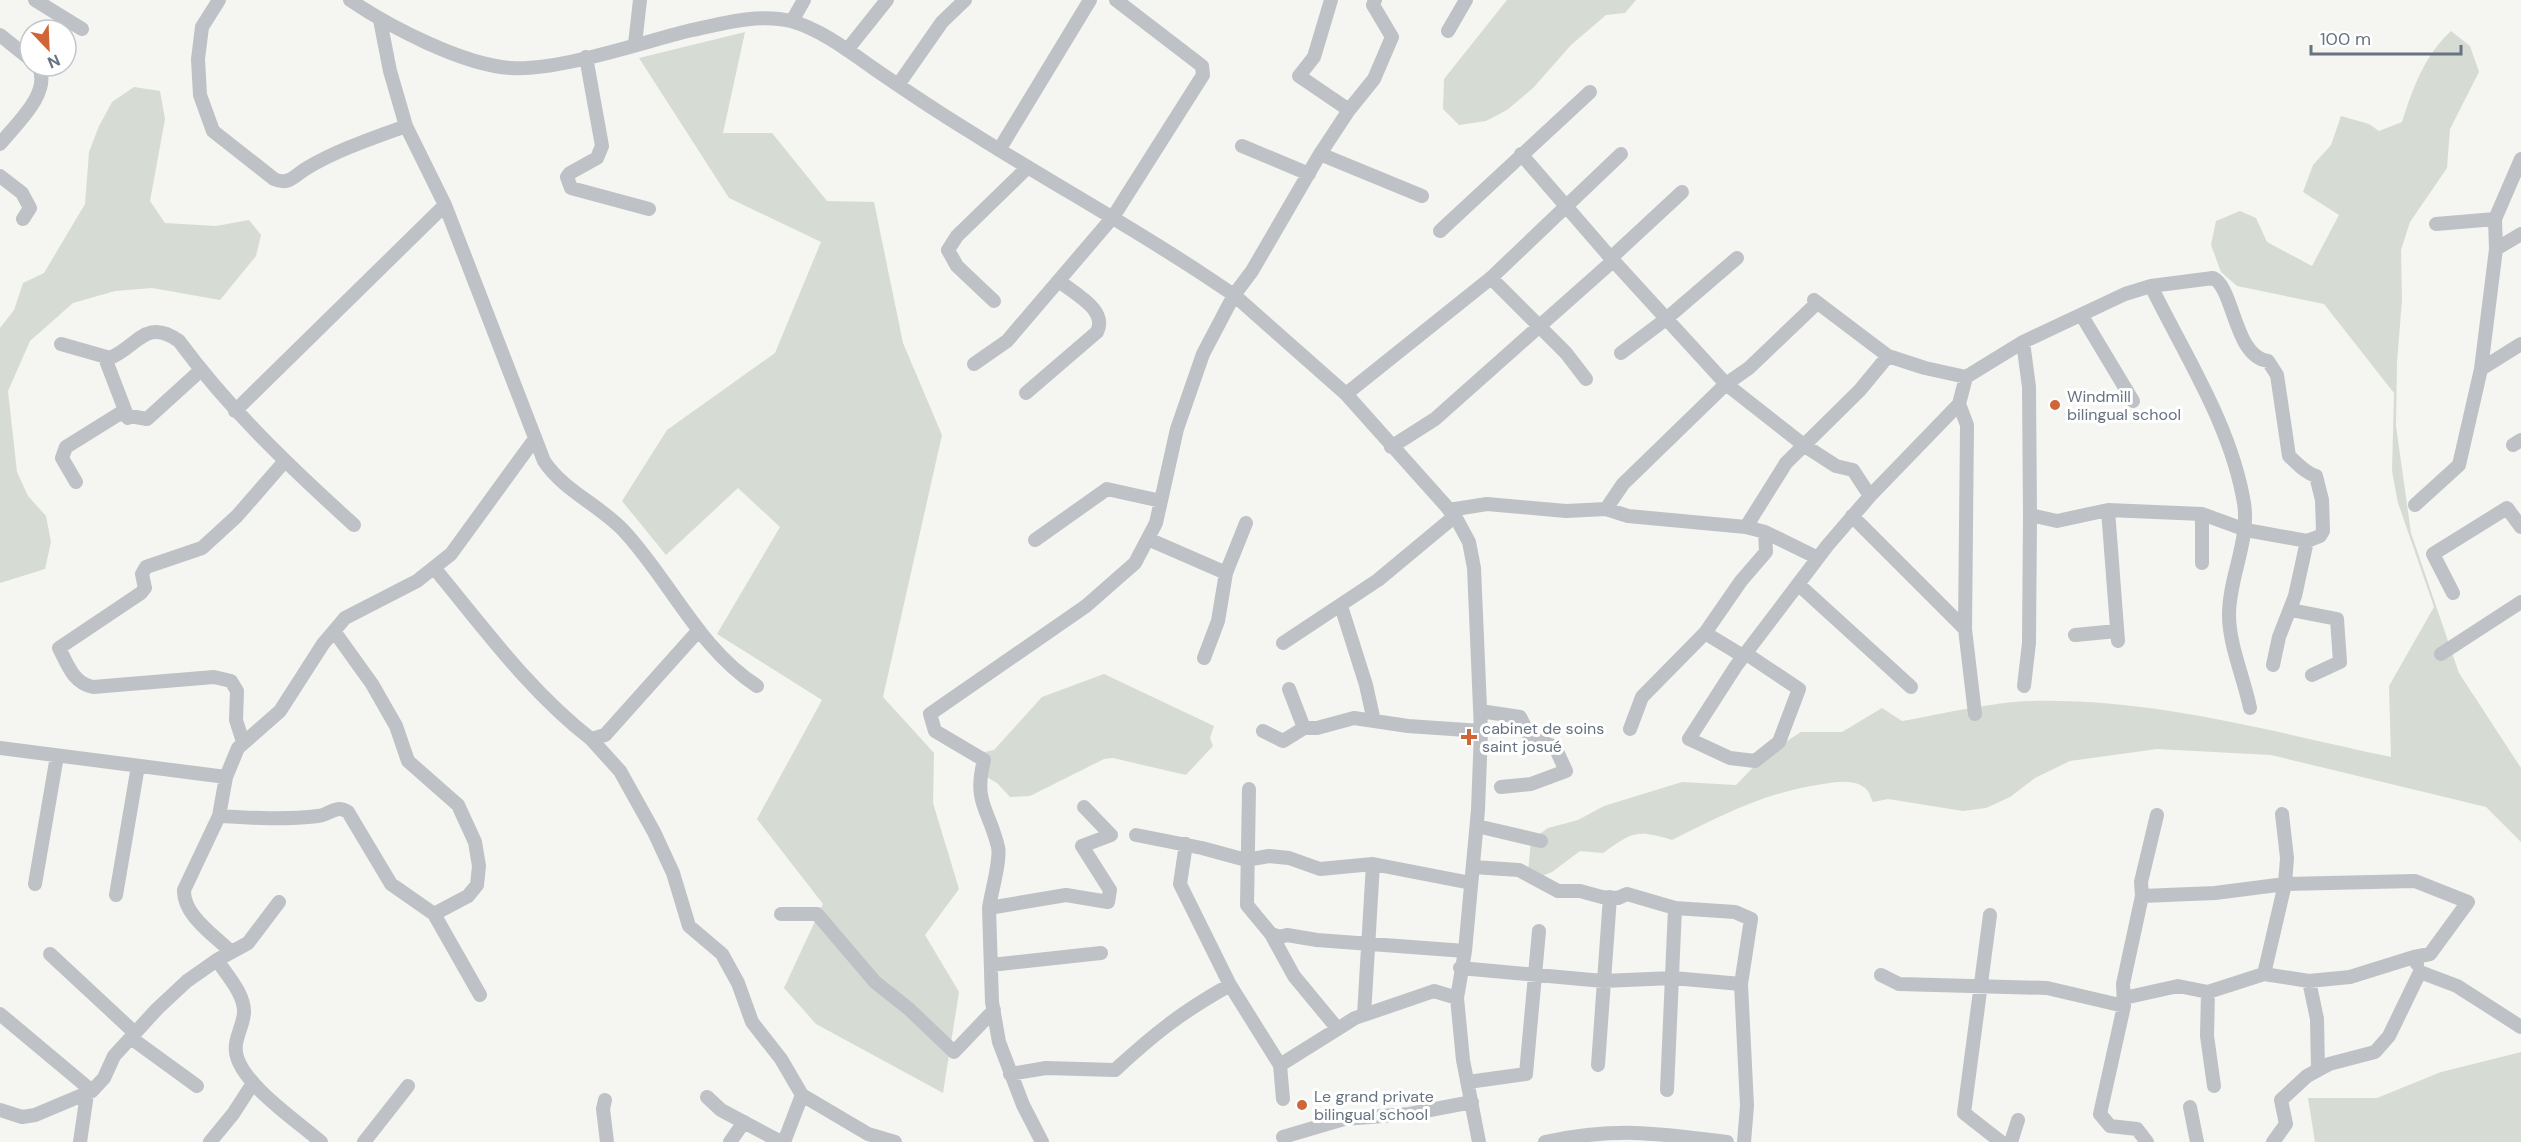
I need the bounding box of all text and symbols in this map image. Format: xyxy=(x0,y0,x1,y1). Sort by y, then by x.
north arrow xyxy=(18,18,78,78)
scale bar xyxy=(2311,18,2461,56)
text: 100 m xyxy=(2320,27,2371,51)
text: N xyxy=(44,49,63,73)
place label: Windmill bilingual school xyxy=(2067,386,2181,425)
marker: Windmill bilingual school xyxy=(2048,398,2062,412)
place label: cabinet de soins saint josué xyxy=(1482,718,1604,757)
marker: cabinet de soins saint josué xyxy=(1460,728,1478,746)
place label: Le grand private bilingual school xyxy=(1314,1086,1434,1125)
marker: Le grand private bilingual school xyxy=(1295,1098,1309,1112)

